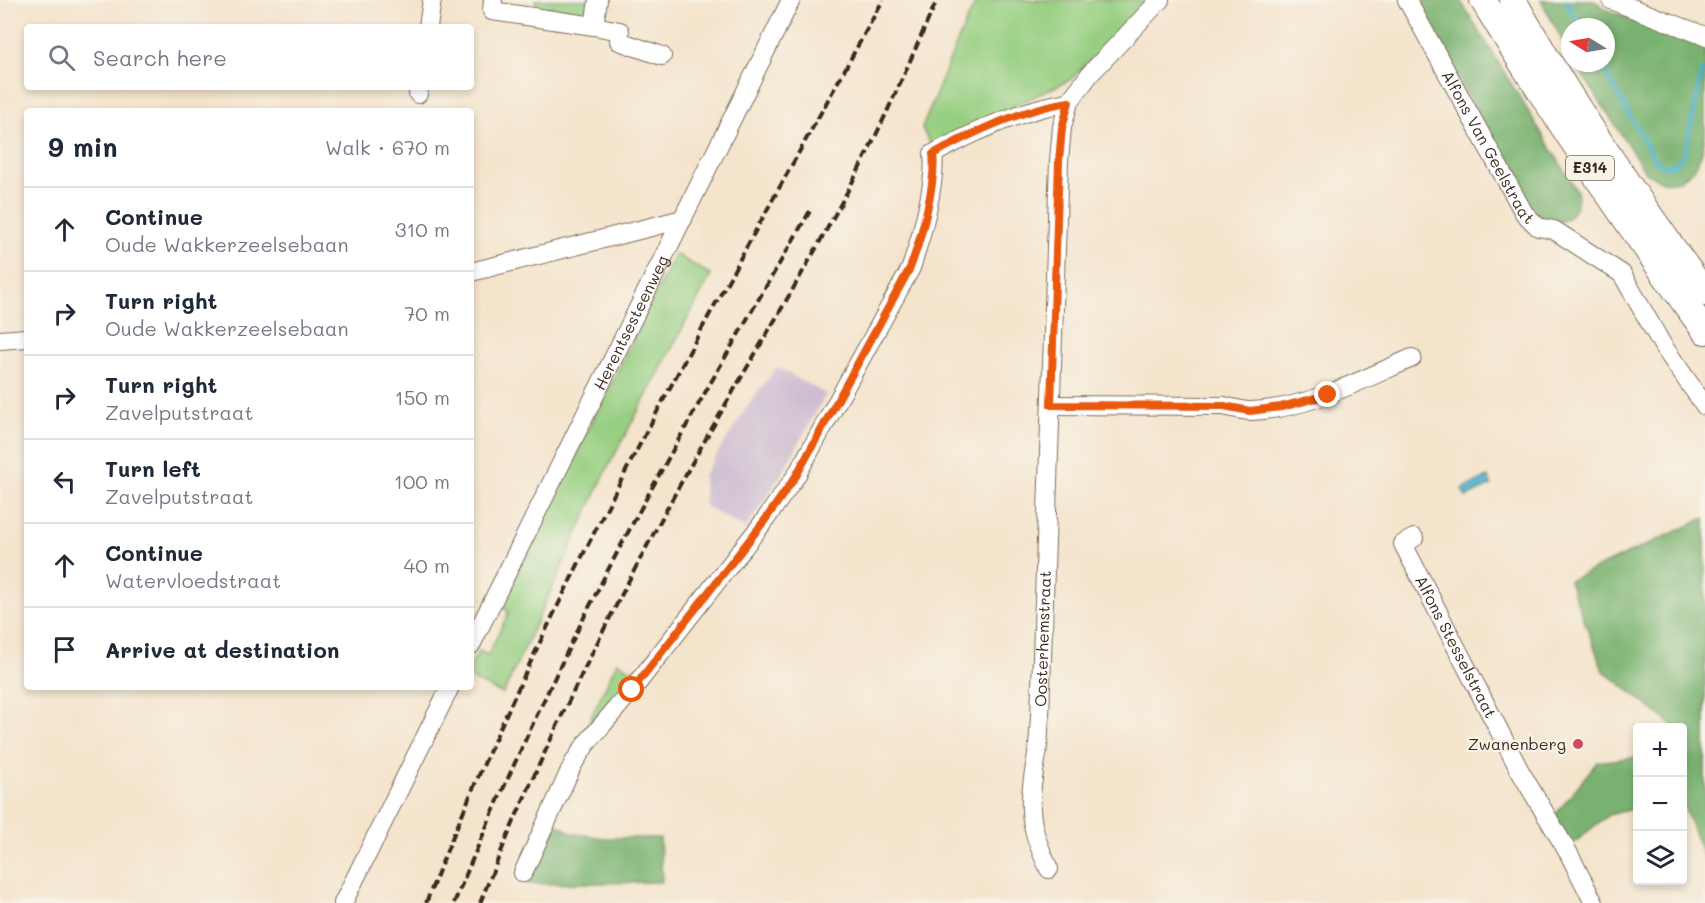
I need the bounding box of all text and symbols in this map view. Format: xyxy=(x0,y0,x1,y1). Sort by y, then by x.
north arrow xyxy=(1561,18,1615,72)
search box xyxy=(24,24,474,90)
icon: search xyxy=(45,41,78,74)
text: Search here xyxy=(93,43,227,72)
street label: Alfons Van Geelstraat xyxy=(1438,66,1540,228)
text: 9 min xyxy=(48,130,117,164)
text: Walk · 670 m xyxy=(325,134,450,160)
road number: E314 xyxy=(1566,156,1614,180)
text: Continue xyxy=(105,202,203,231)
icon: ahead xyxy=(48,213,81,246)
text: 310 m xyxy=(395,216,450,242)
text: Oude Wakkerzeelsebaan xyxy=(105,231,349,257)
street label: Herentsesteenweg xyxy=(588,251,673,393)
text: Turn right xyxy=(105,286,217,315)
icon: right xyxy=(48,297,81,330)
text: 70 m xyxy=(404,300,450,326)
text: Oude Wakkerzeelsebaan xyxy=(105,315,349,341)
text: Turn right xyxy=(105,370,217,399)
icon: right xyxy=(48,381,81,414)
route end xyxy=(1314,381,1340,407)
text: 150 m xyxy=(395,384,450,410)
text: Zavelputstraat xyxy=(105,399,253,425)
text: Turn left xyxy=(105,454,201,483)
icon: left xyxy=(48,465,81,498)
text: 100 m xyxy=(394,468,450,494)
text: Zavelputstraat xyxy=(105,483,253,509)
text: Continue xyxy=(105,538,203,567)
icon: ahead xyxy=(48,549,81,582)
text: 40 m xyxy=(404,552,450,578)
text: Watervloedstraat xyxy=(105,567,281,593)
street label: Oosterhemstraat xyxy=(1029,570,1055,707)
street label: Alfons Stesselstraat xyxy=(1411,571,1502,721)
icon: arrive xyxy=(48,633,81,666)
text: Arrive at destination xyxy=(105,635,340,664)
route start xyxy=(618,676,644,702)
map controls xyxy=(1633,723,1687,885)
button: + xyxy=(1633,723,1687,777)
place label: Zwanenberg xyxy=(1468,733,1566,754)
marker: Zwanenberg xyxy=(1571,737,1585,751)
button: − xyxy=(1633,777,1687,831)
button: layers xyxy=(1633,831,1687,885)

